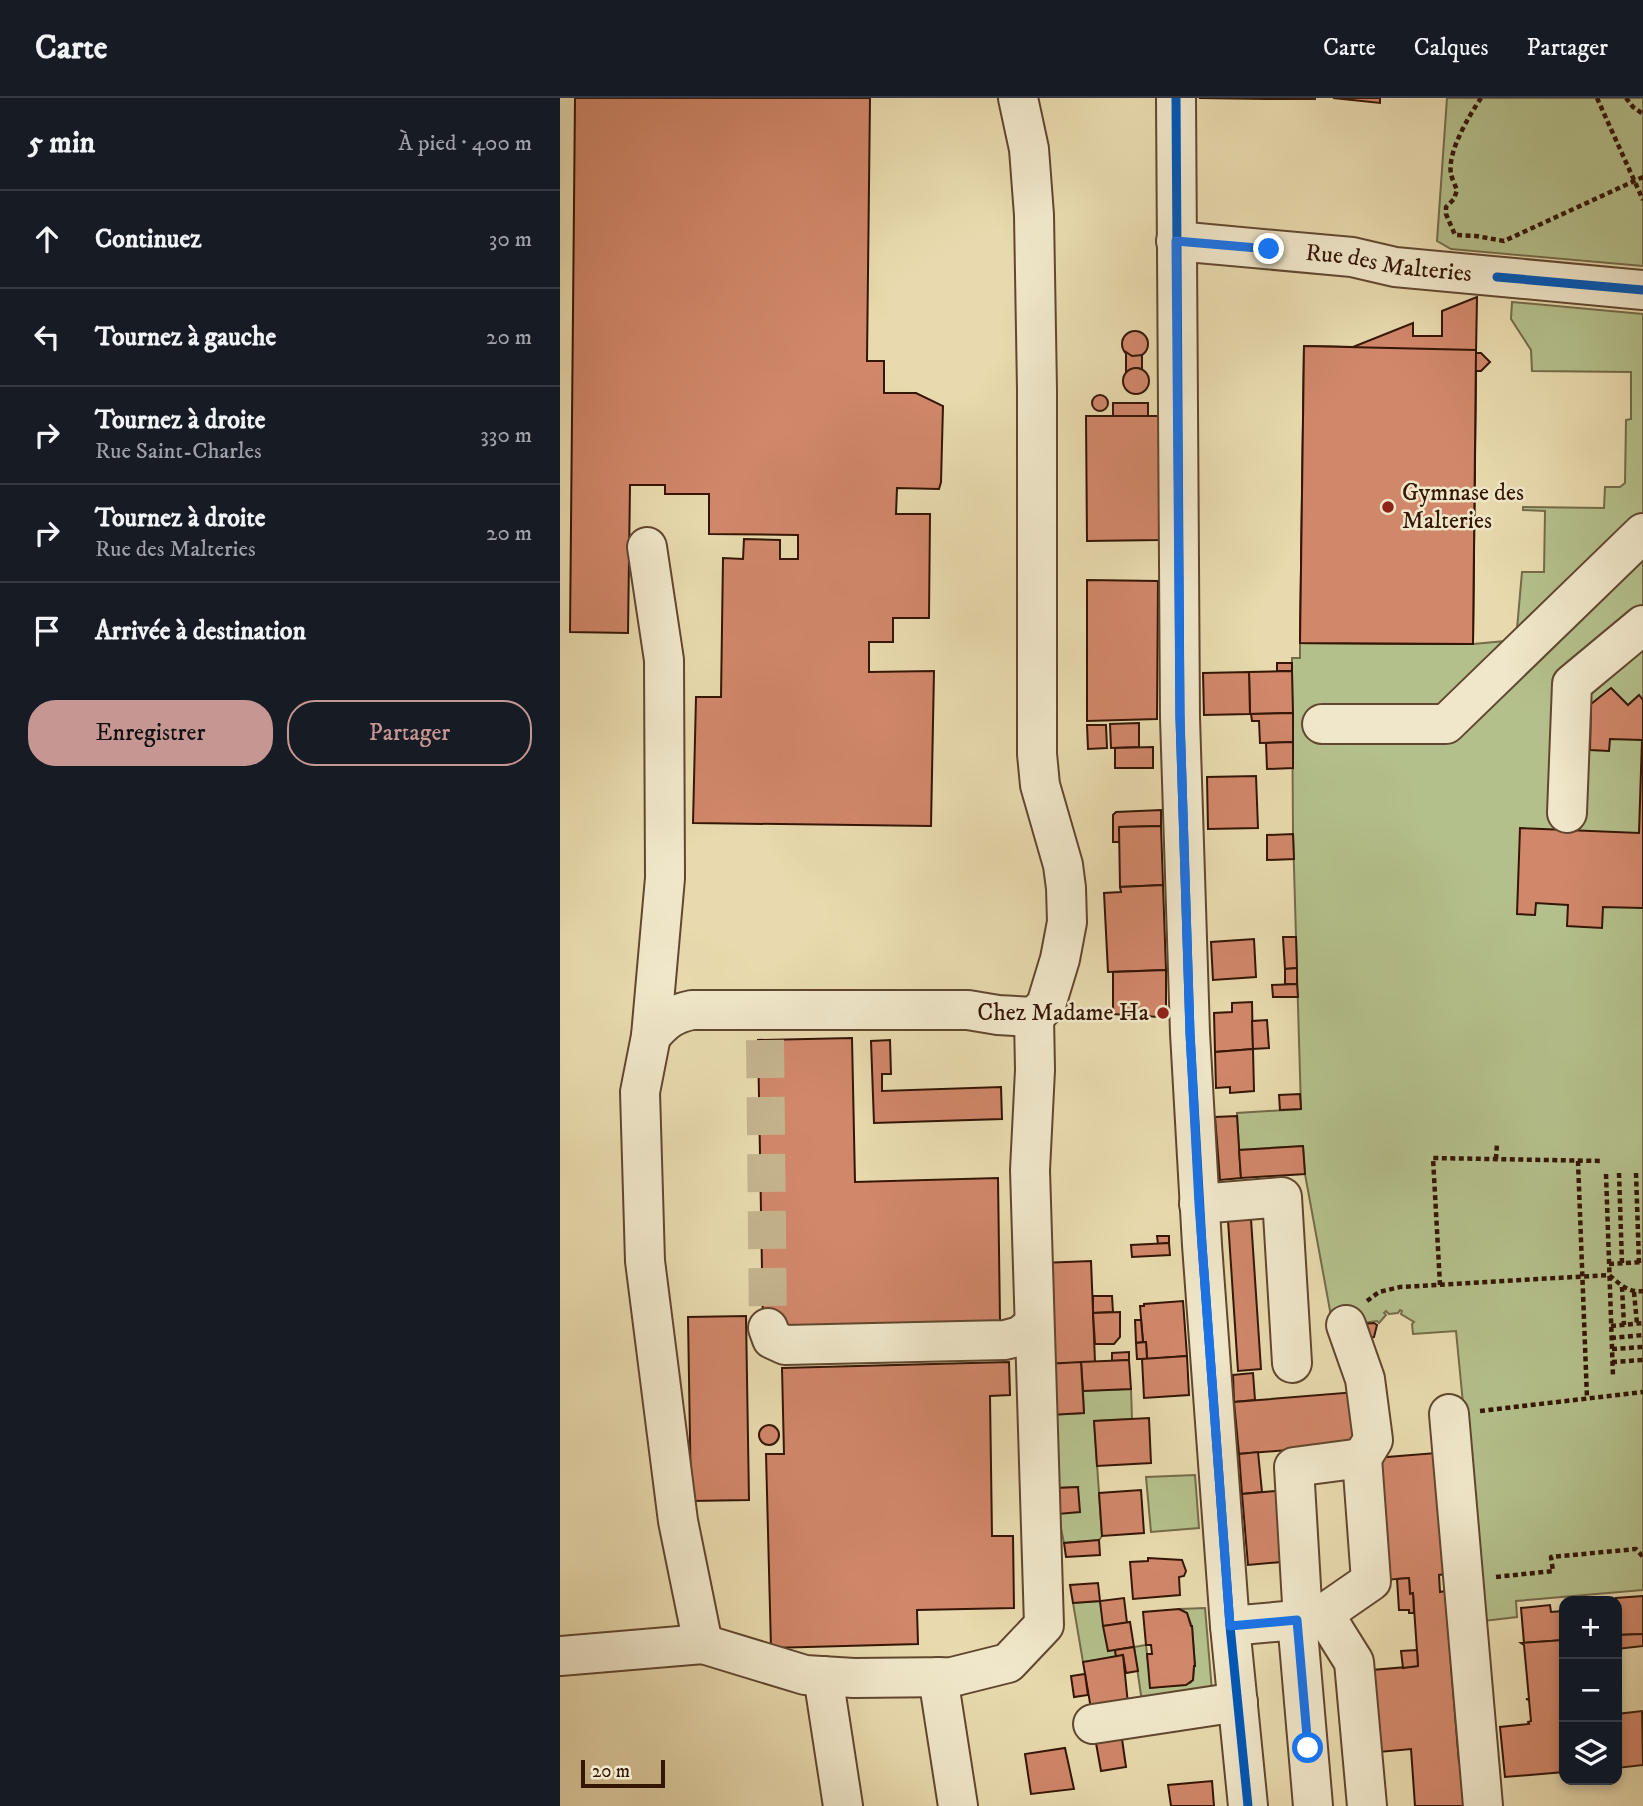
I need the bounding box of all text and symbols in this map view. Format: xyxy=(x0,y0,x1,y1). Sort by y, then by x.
text: Carte xyxy=(35,28,107,69)
text: Carte xyxy=(1323,33,1376,63)
text: Calques xyxy=(1414,33,1489,63)
text: Partager xyxy=(1527,33,1608,63)
text: 5 min xyxy=(28,125,95,162)
text: À pied · 400 m xyxy=(398,129,532,158)
icon: ahead xyxy=(28,220,66,258)
text: Continuez xyxy=(95,223,201,256)
text: 30 m xyxy=(489,225,532,254)
route end xyxy=(1253,233,1284,264)
street label: Rue des Malteries xyxy=(1304,238,1473,289)
icon: left xyxy=(28,318,66,356)
text: Tournez à gauche xyxy=(95,321,276,354)
text: 20 m xyxy=(486,323,532,352)
text: Tournez à droite xyxy=(95,404,266,437)
icon: right xyxy=(28,416,66,454)
text: 330 m xyxy=(480,421,532,450)
text: Rue Saint-Charles xyxy=(95,437,262,466)
place label: Gymnase des Malteries xyxy=(1402,478,1524,536)
marker: Gymnase des Malteries xyxy=(1380,499,1396,515)
text: Tournez à droite xyxy=(95,502,266,535)
icon: right xyxy=(28,514,66,552)
text: 20 m xyxy=(486,519,532,548)
text: Rue des Malteries xyxy=(95,535,256,564)
icon: arrive xyxy=(28,612,66,650)
text: Arrivée à destination xyxy=(95,615,306,648)
button: Enregistrer xyxy=(28,700,273,766)
button: Partager xyxy=(287,700,532,766)
place label: Chez Madame Ha xyxy=(977,998,1150,1028)
marker: Chez Madame Ha xyxy=(1155,1005,1171,1021)
map controls xyxy=(1559,1596,1622,1785)
button: + xyxy=(1559,1596,1622,1659)
button: − xyxy=(1559,1659,1622,1722)
button: layers xyxy=(1559,1722,1622,1785)
route start xyxy=(1292,1732,1323,1763)
scale bar xyxy=(581,1757,665,1789)
text: 20 m xyxy=(592,1760,630,1783)

